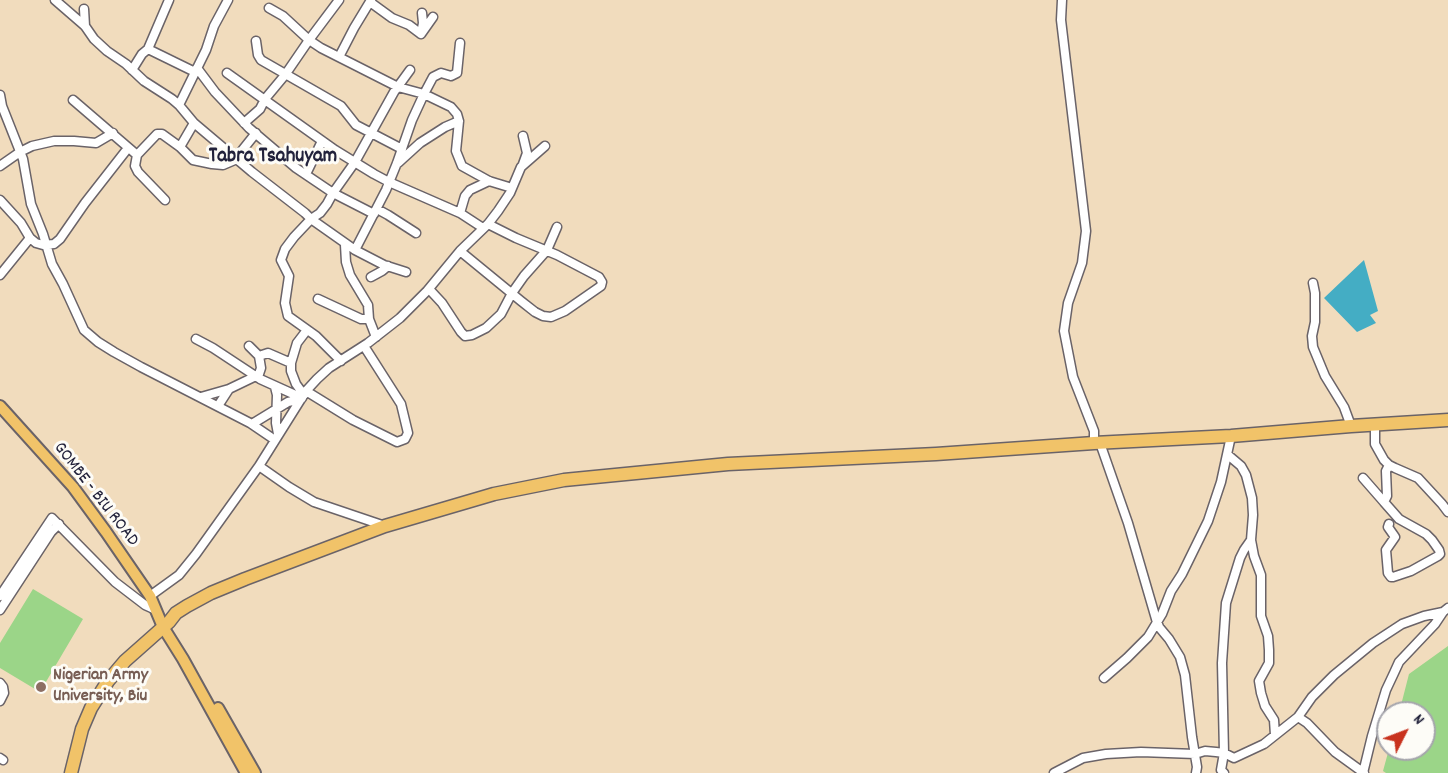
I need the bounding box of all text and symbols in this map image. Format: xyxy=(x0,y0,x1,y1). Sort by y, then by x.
district label: Tabra Tsahuyam xyxy=(209,145,337,171)
street label: GOMBE - BIU ROAD xyxy=(48,439,142,551)
place label: Nigerian Army University, Biu xyxy=(53,666,148,708)
marker: Nigerian Army University, Biu xyxy=(34,680,48,694)
north arrow xyxy=(1376,701,1436,761)
text: N xyxy=(1407,709,1429,731)

